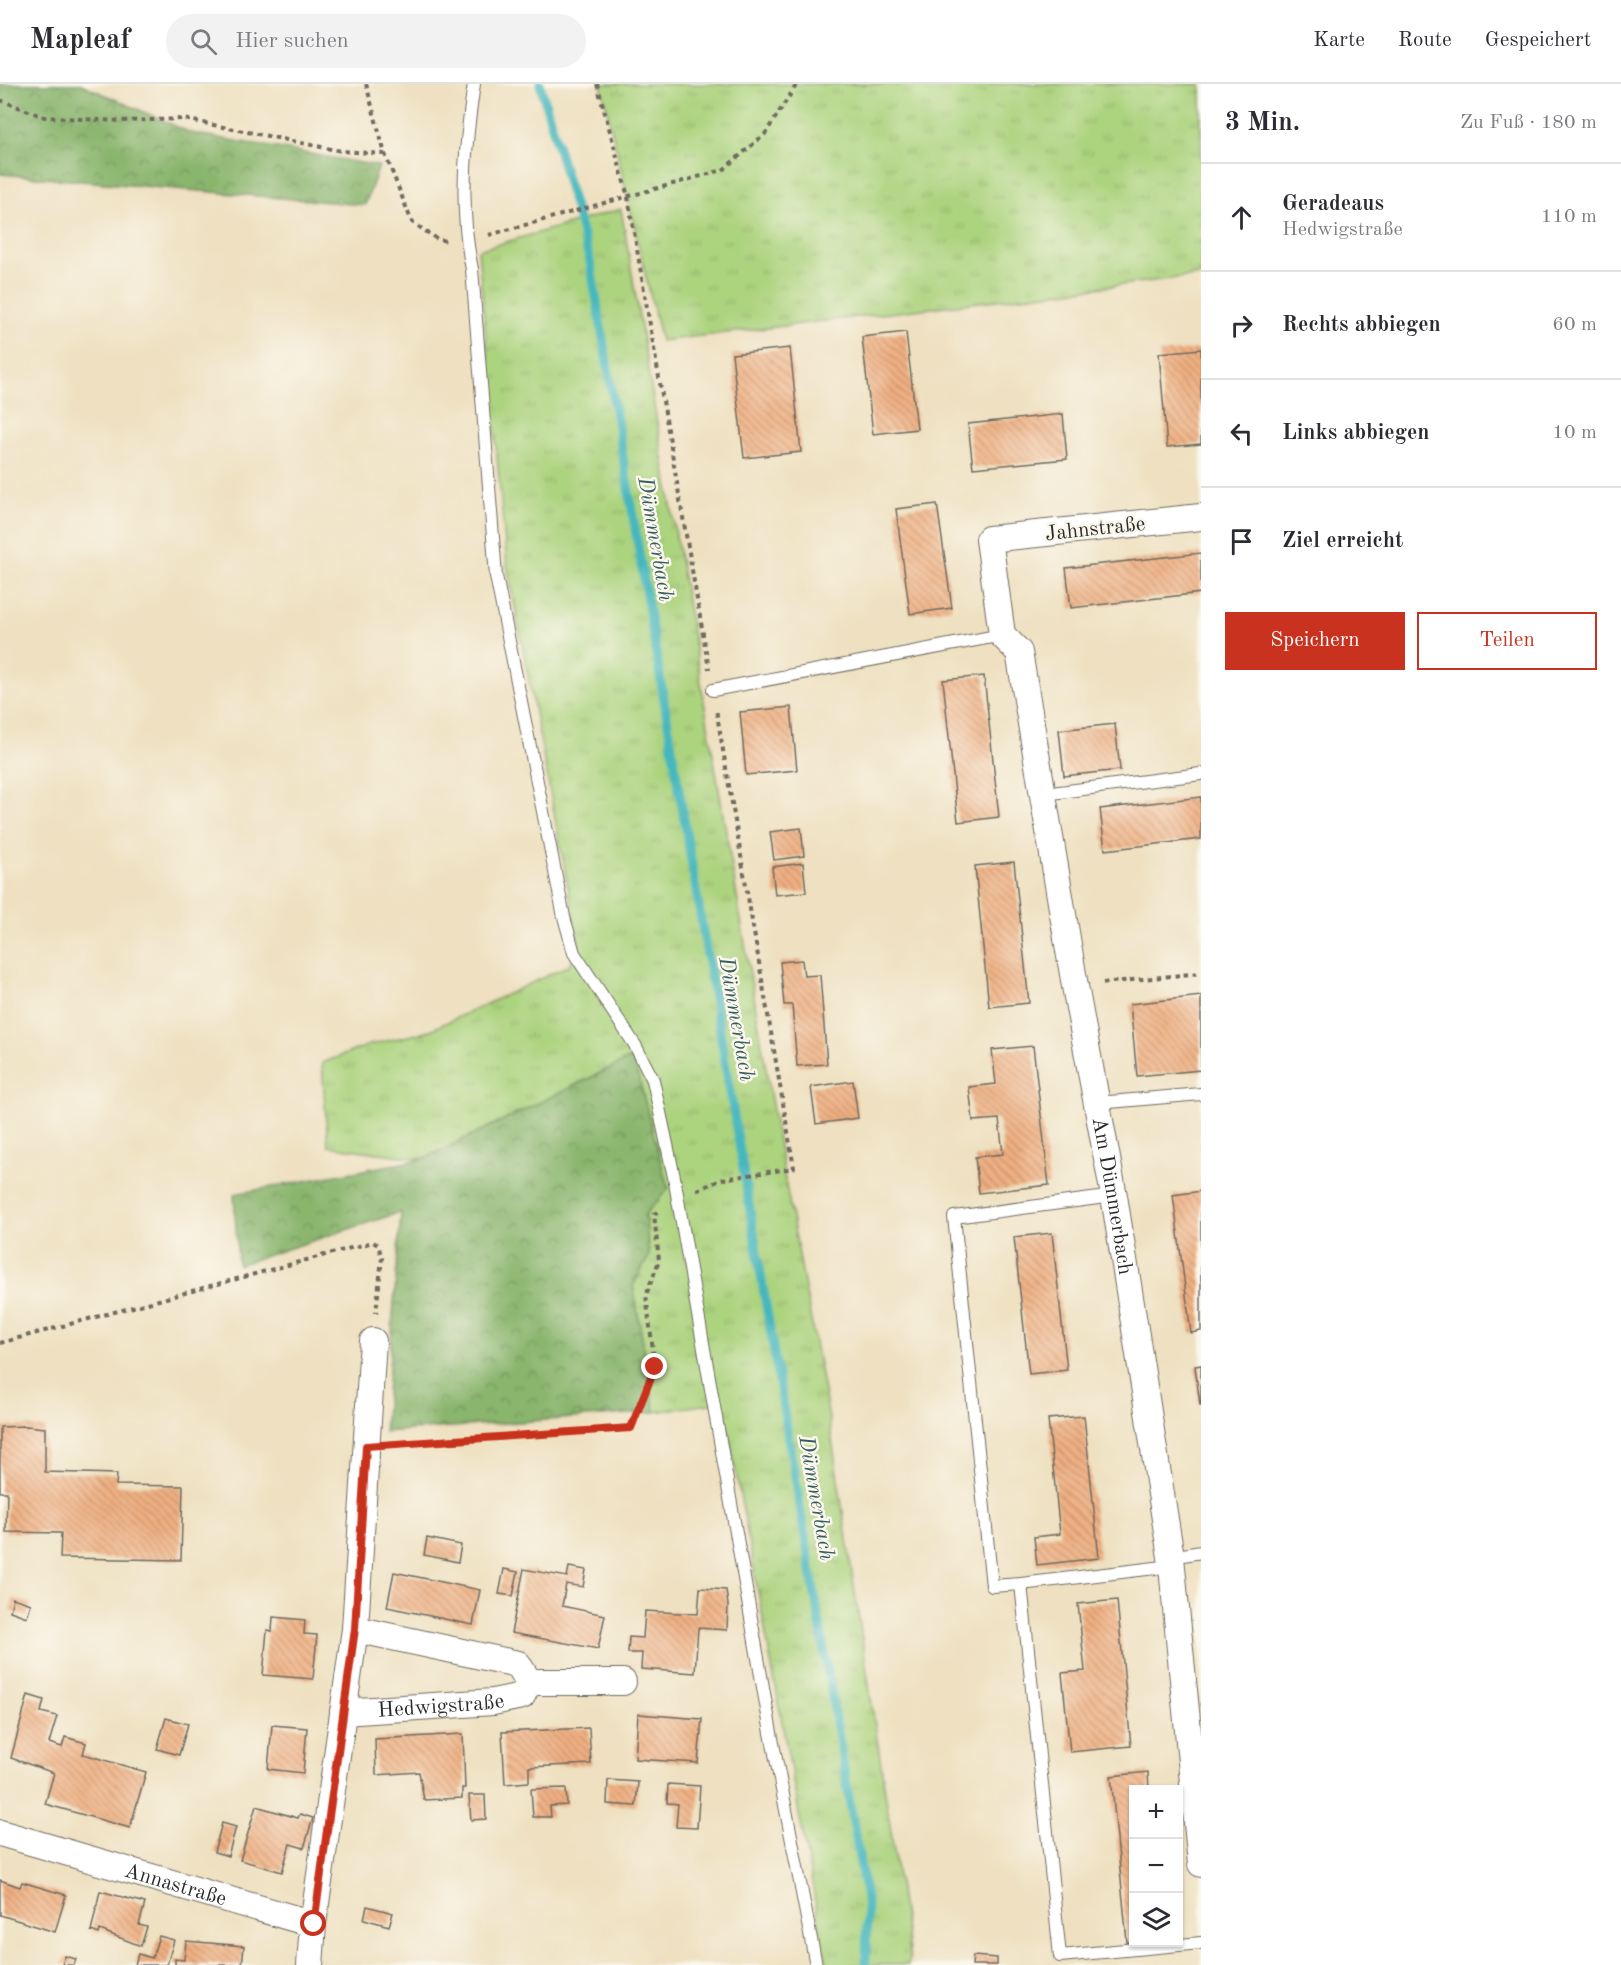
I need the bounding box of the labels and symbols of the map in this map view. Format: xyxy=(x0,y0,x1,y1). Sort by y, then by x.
water label: Dümmerbach xyxy=(633,474,677,603)
street label: Jahnstraße xyxy=(1044,514,1146,545)
water label: Dümmerbach xyxy=(714,954,758,1083)
street label: Am Dümmerbach xyxy=(1088,1116,1135,1276)
route end xyxy=(641,1353,667,1379)
water label: Dümmerbach xyxy=(794,1433,838,1562)
street label: Hedwigstraße xyxy=(377,1691,506,1722)
street label: Annastraße xyxy=(122,1861,229,1910)
route start xyxy=(300,1910,326,1936)

